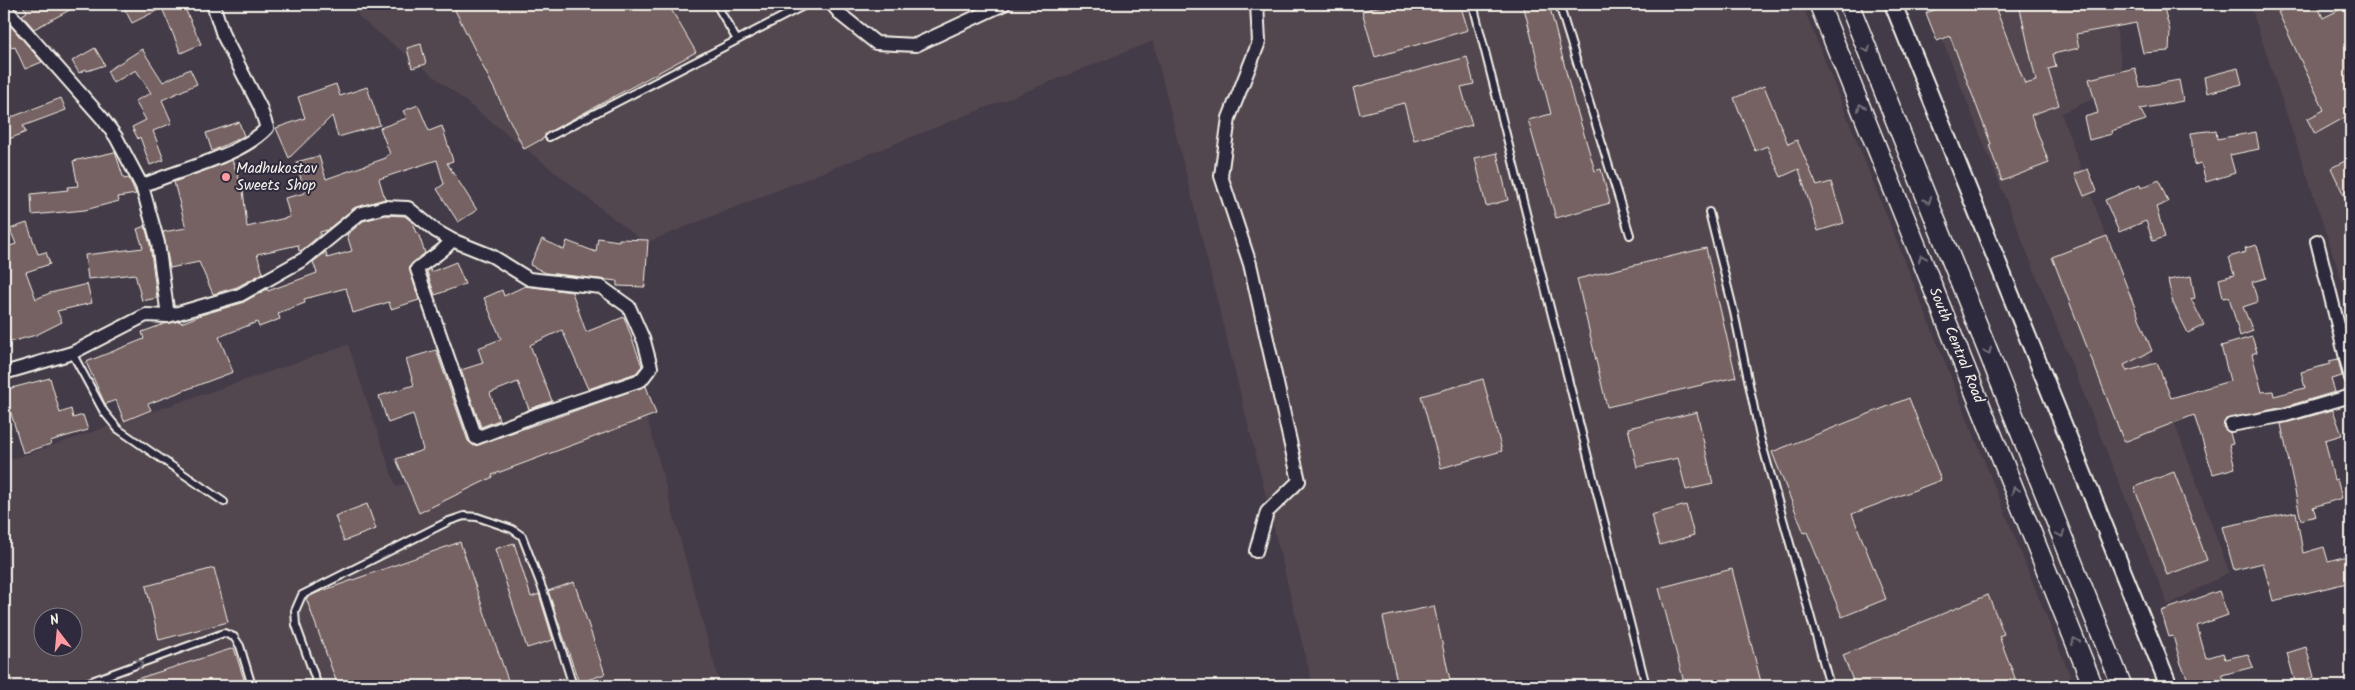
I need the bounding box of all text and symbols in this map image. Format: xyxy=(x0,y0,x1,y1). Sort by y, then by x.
one-way arrow xyxy=(1861,44,1871,53)
one-way arrow xyxy=(1857,103,1868,112)
place label: Madhukostav Sweets Shop xyxy=(236,157,318,198)
marker: Madhukostav Sweets Shop xyxy=(220,171,232,183)
one-way arrow xyxy=(1922,195,1932,204)
one-way arrow xyxy=(1918,254,1928,263)
street label: South Central Road xyxy=(1922,284,1990,407)
one-way arrow xyxy=(1982,346,1992,354)
one-way arrow xyxy=(2011,486,2021,495)
one-way arrow xyxy=(2055,529,2065,538)
north arrow xyxy=(32,608,82,658)
text: N xyxy=(47,609,62,632)
one-way arrow xyxy=(2071,637,2081,646)
one-way arrow xyxy=(135,659,144,669)

